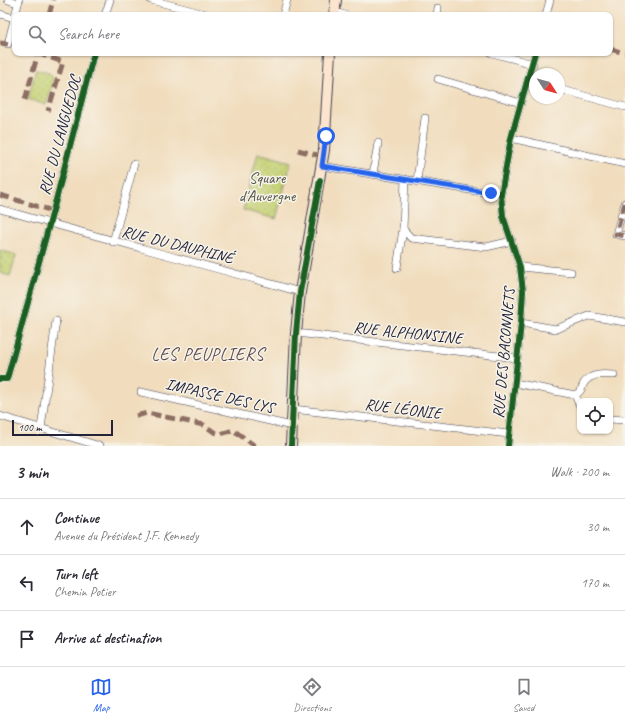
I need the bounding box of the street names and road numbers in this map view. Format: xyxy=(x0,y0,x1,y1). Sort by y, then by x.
street label: RUE DU LANGUEDOC xyxy=(34,72,86,197)
street label: RUE DU DAUPHINÉ xyxy=(120,221,238,269)
street label: RUE DES BACONNETS xyxy=(488,285,520,419)
street label: RUE ALPHONSINE xyxy=(353,317,465,349)
street label: IMPASSE DES LYS xyxy=(164,374,278,419)
street label: RUE LÉONIE xyxy=(364,394,444,424)

